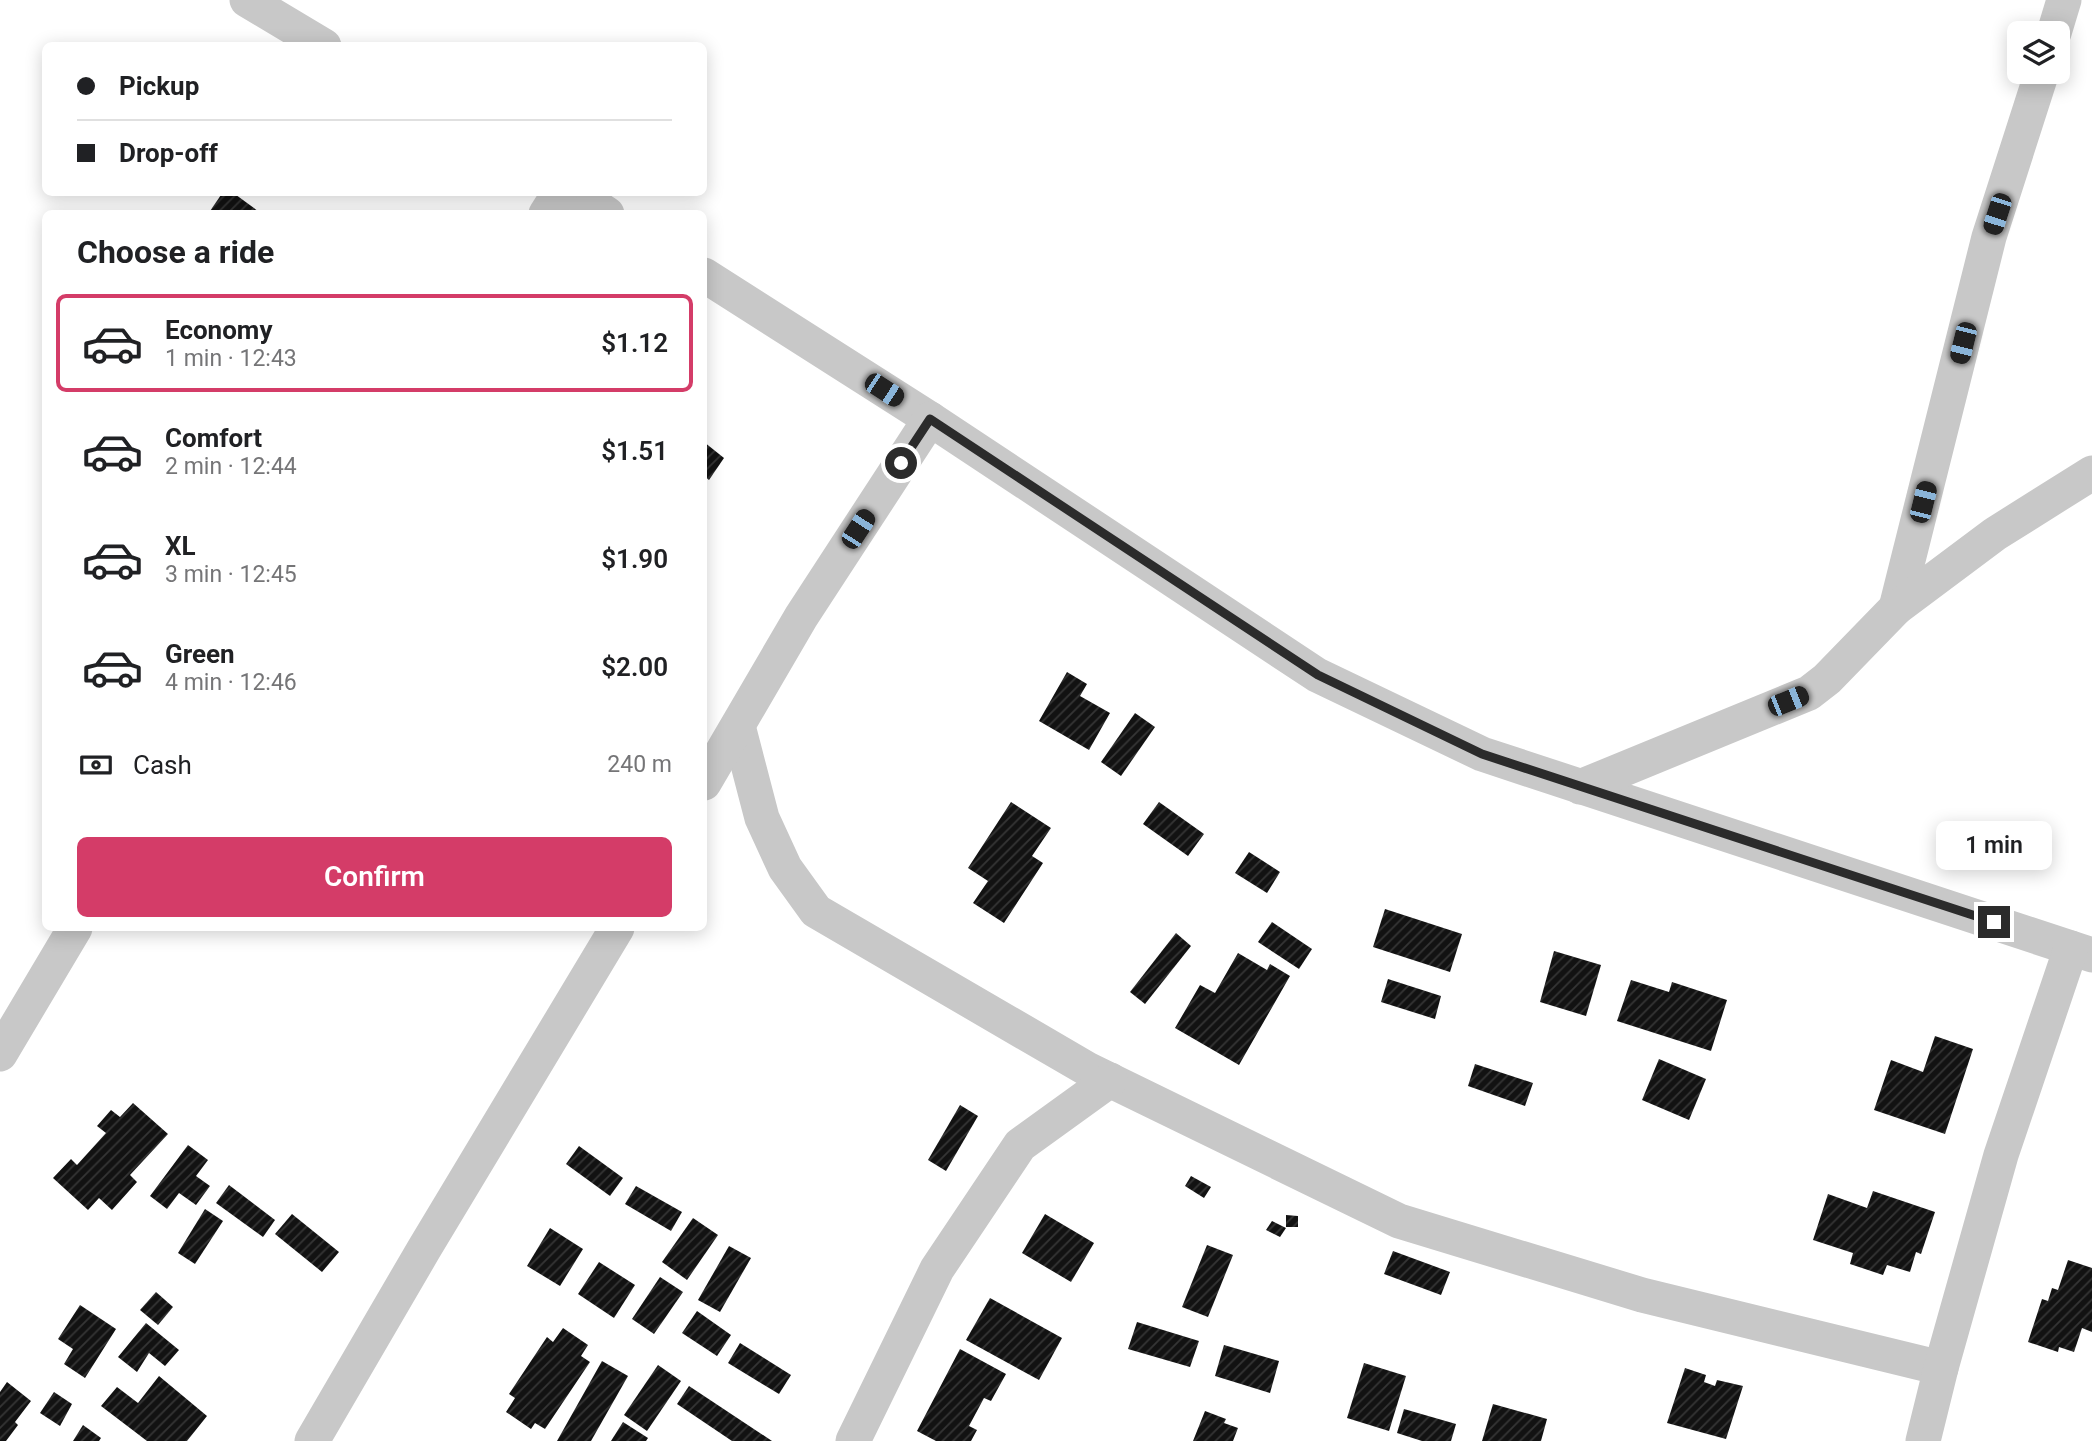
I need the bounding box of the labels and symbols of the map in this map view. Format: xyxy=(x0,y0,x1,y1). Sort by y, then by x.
car xyxy=(1981,191,2014,237)
car xyxy=(1948,320,1979,366)
car xyxy=(861,370,908,410)
route start xyxy=(885,447,917,479)
car xyxy=(1908,479,1939,525)
car xyxy=(838,506,879,552)
car xyxy=(1765,683,1812,719)
callout: 1 min xyxy=(1936,820,2052,870)
route end xyxy=(1978,906,2010,938)

